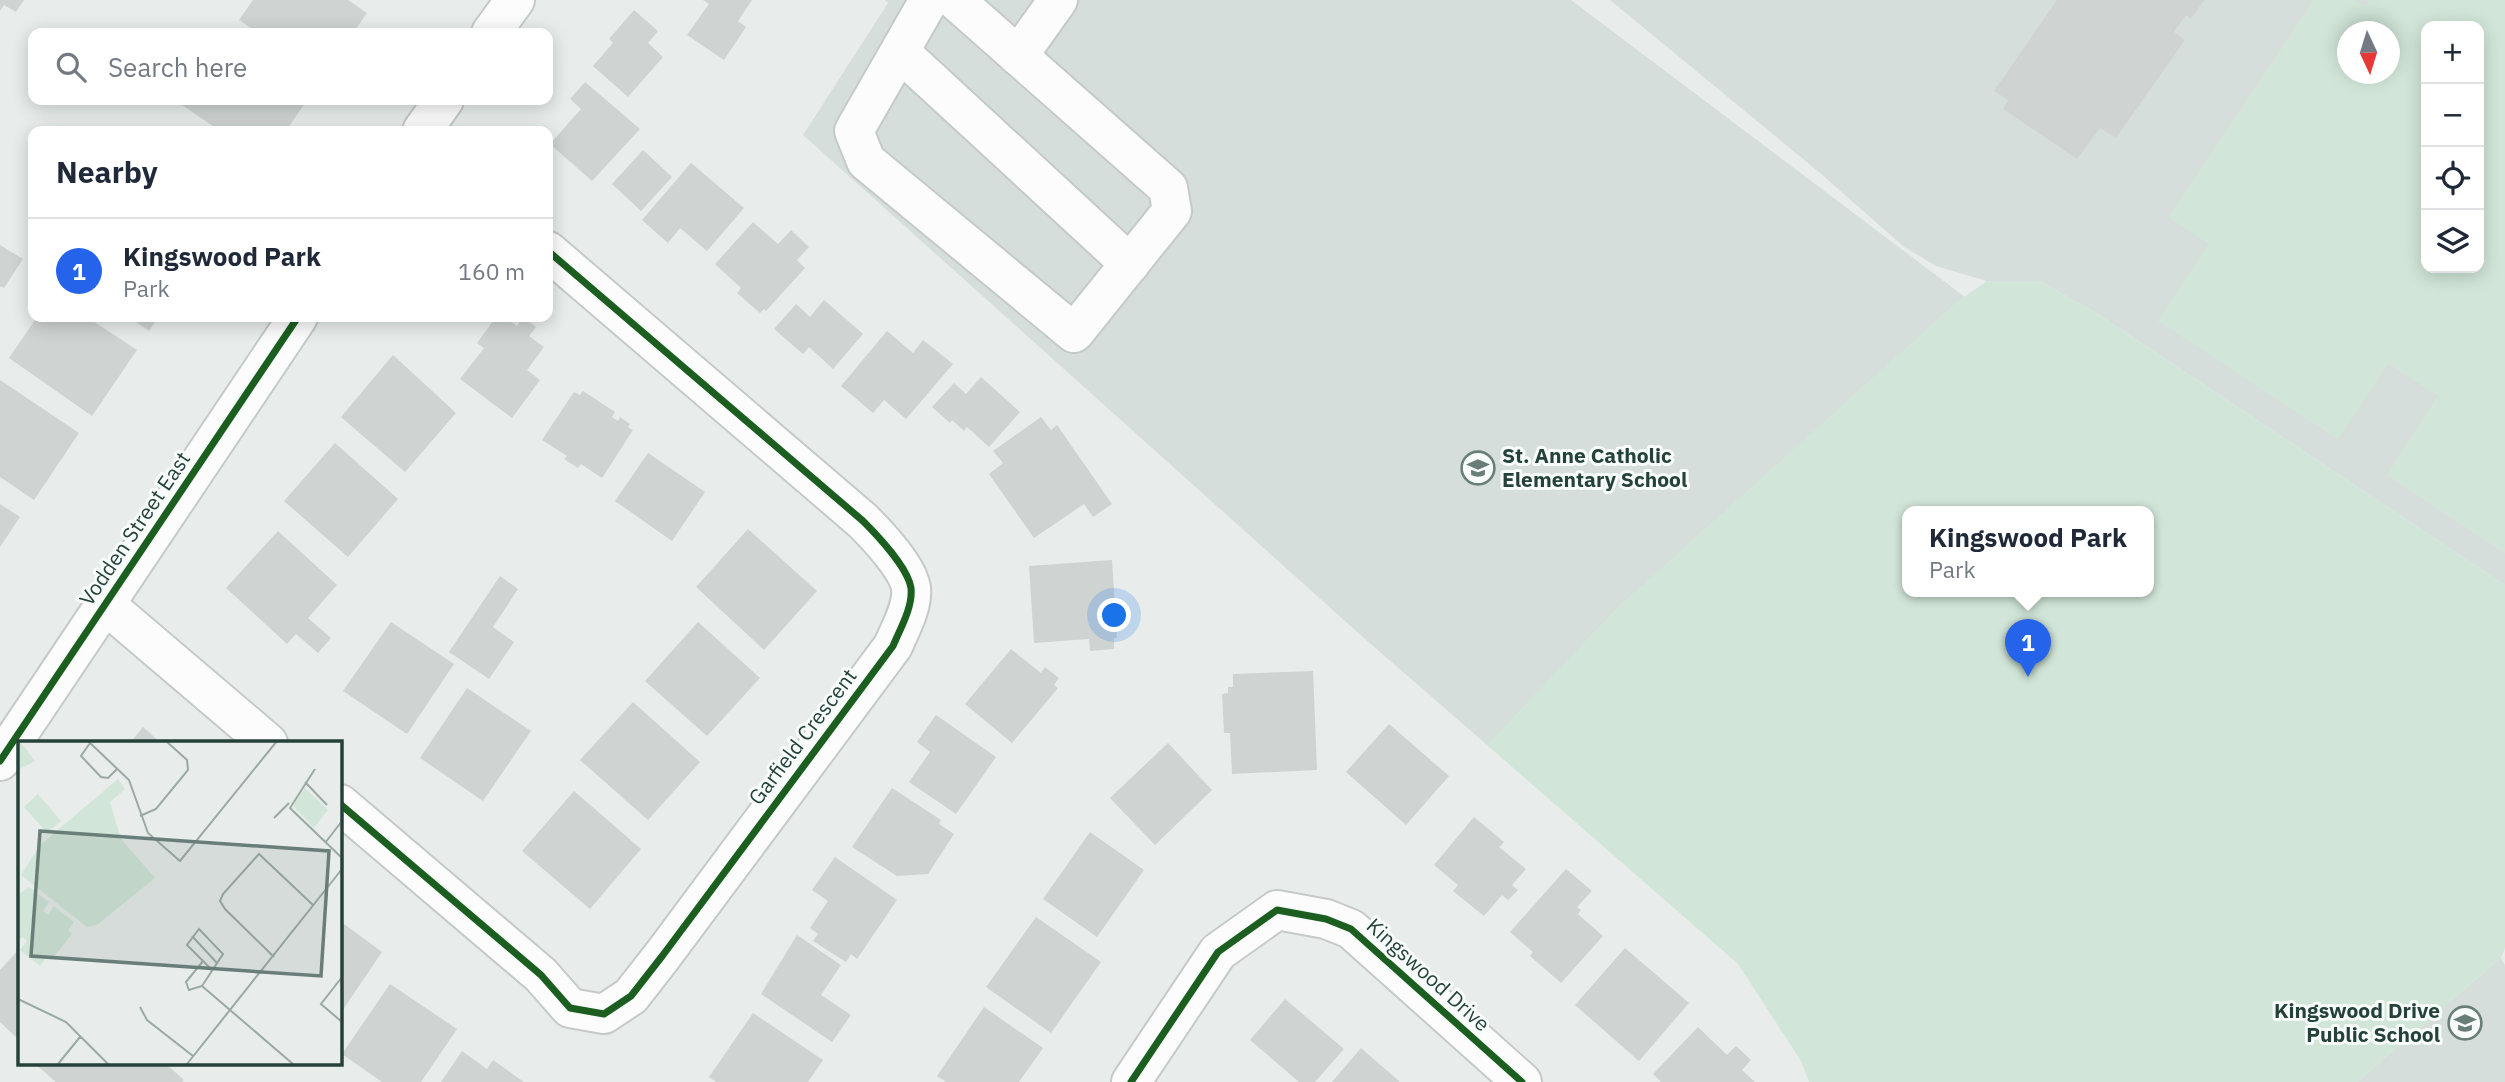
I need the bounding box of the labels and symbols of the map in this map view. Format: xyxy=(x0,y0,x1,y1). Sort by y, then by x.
north arrow xyxy=(2337,21,2400,84)
place label: St. Anne Catholic Elementary School xyxy=(1502,441,1687,493)
street label: Vodden Street East xyxy=(72,446,196,611)
school or university icon: St. Anne Catholic Elementary School xyxy=(1459,449,1497,487)
your location xyxy=(1097,598,1131,632)
pin: 1 xyxy=(2005,619,2051,677)
street label: Garfield Crescent xyxy=(742,663,863,810)
inset map xyxy=(18,741,341,1064)
street label: Kingswood Drive xyxy=(1361,911,1496,1037)
place label: Kingswood Drive Public School xyxy=(2274,996,2440,1048)
school or university icon: Kingswood Drive Public School xyxy=(2446,1004,2484,1042)

